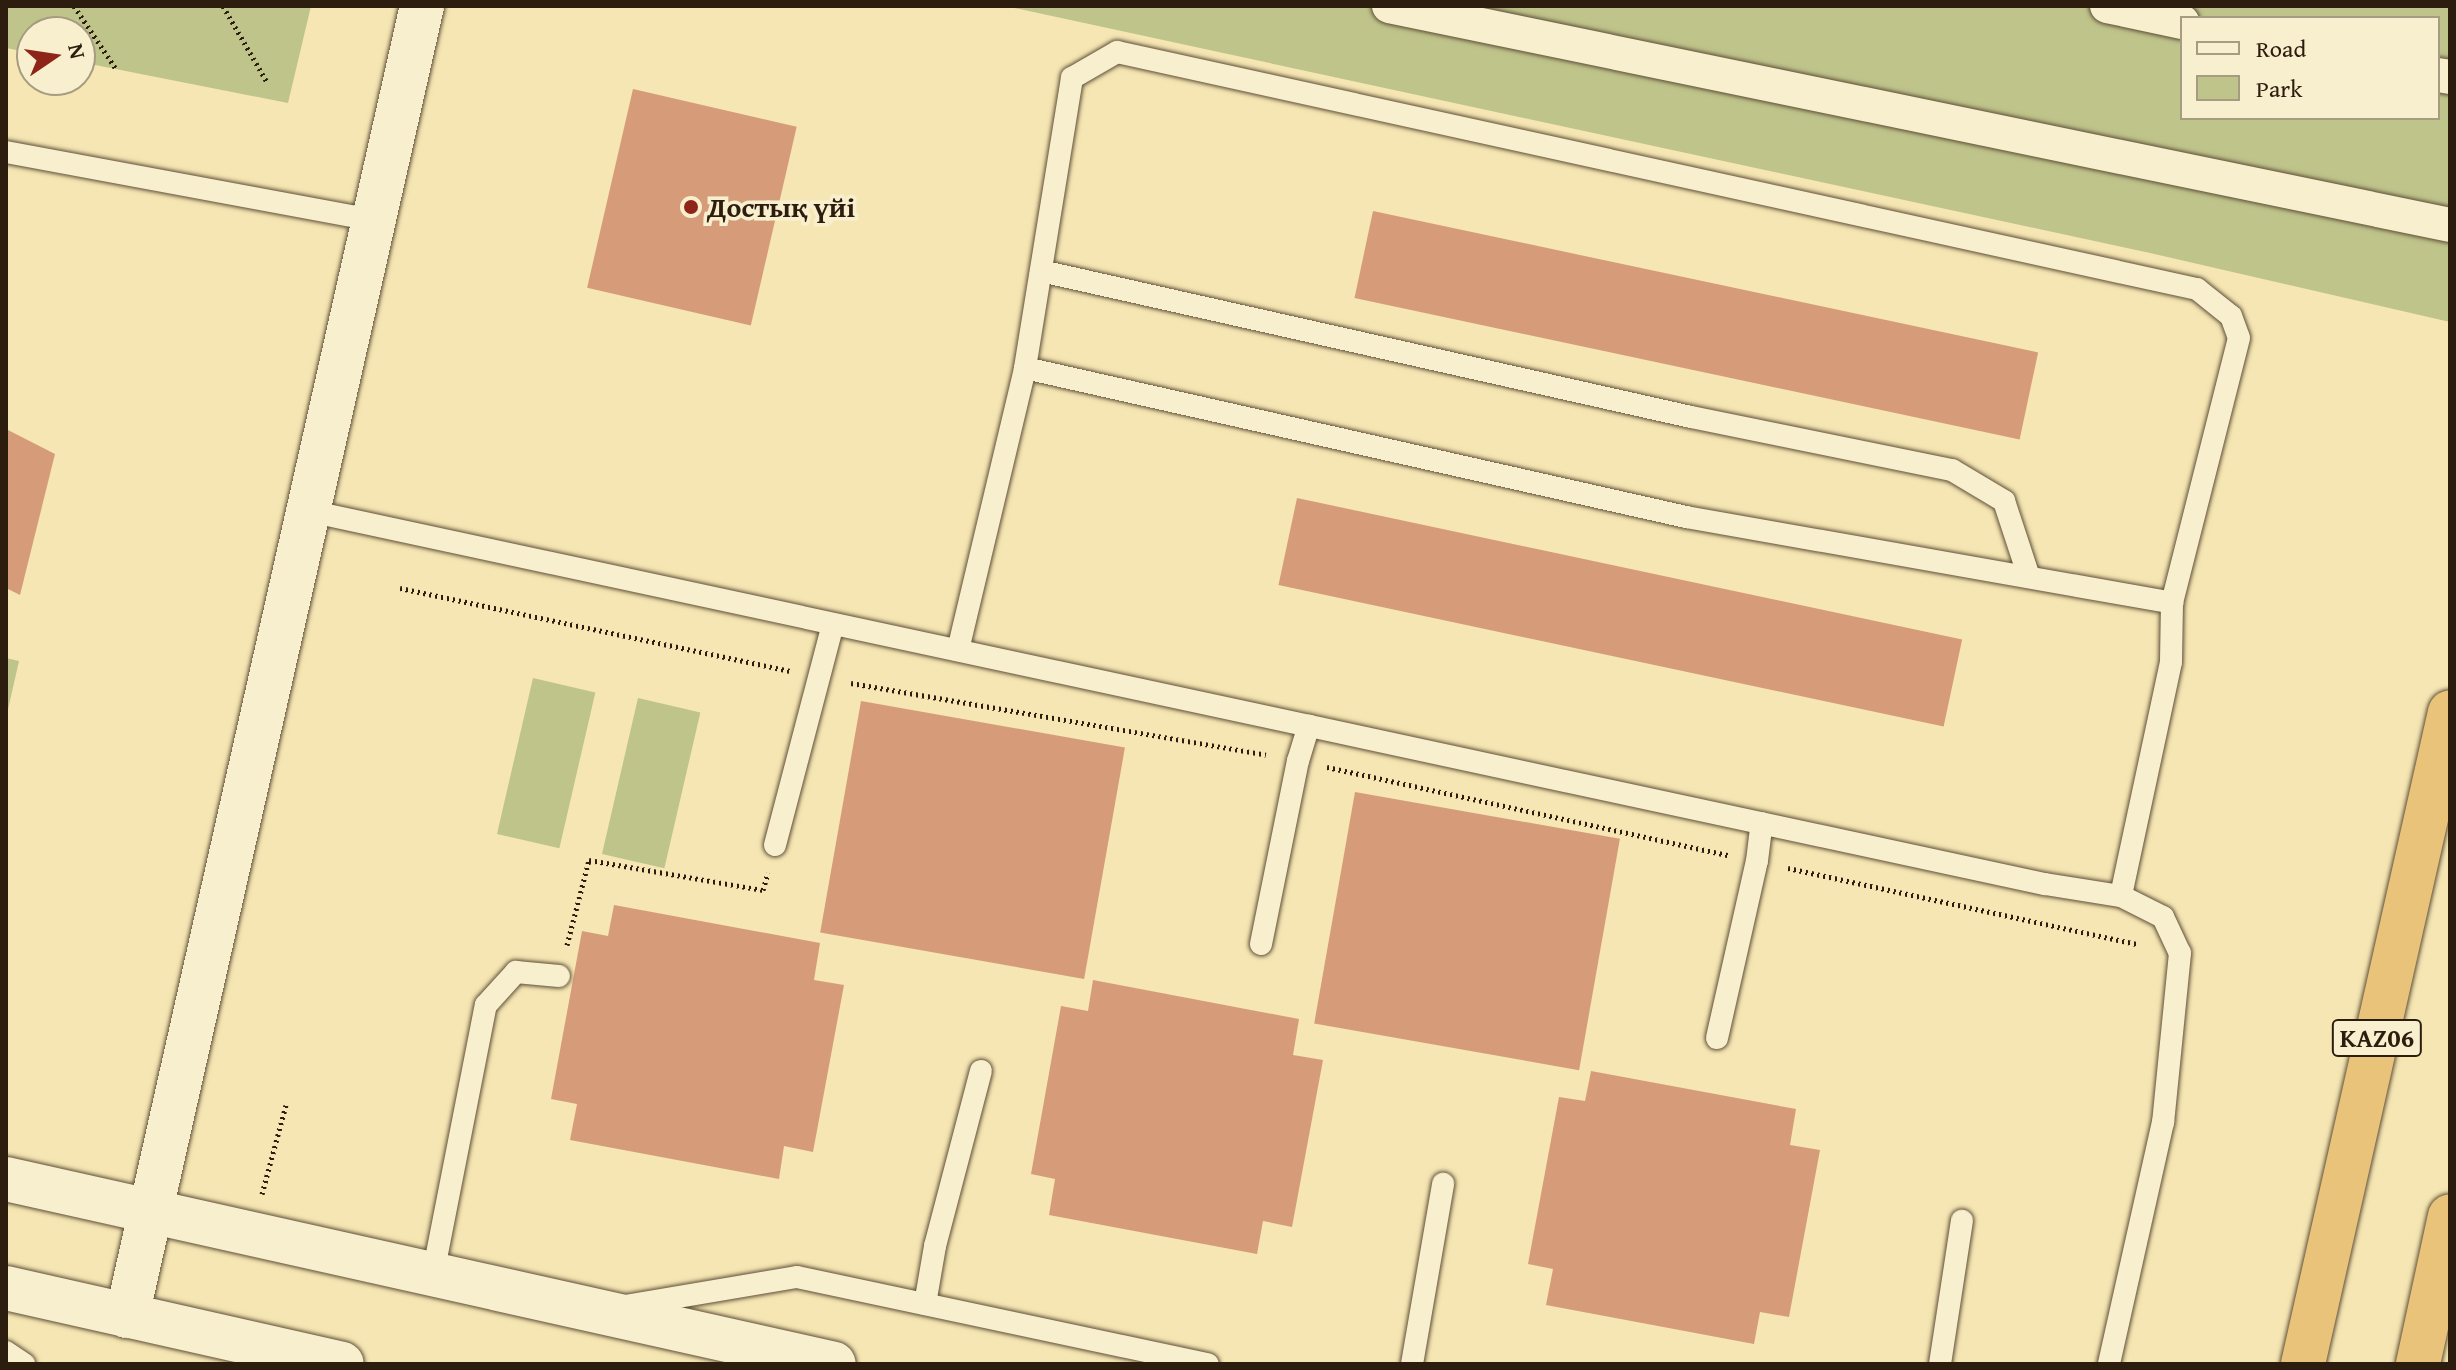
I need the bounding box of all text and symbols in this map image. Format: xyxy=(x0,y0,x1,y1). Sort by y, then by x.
north arrow xyxy=(16,16,96,96)
legend xyxy=(2180,16,2440,120)
text: Road xyxy=(2256,31,2306,66)
text: N xyxy=(60,40,95,62)
text: Park xyxy=(2256,71,2302,106)
place label: Достық үйі xyxy=(707,190,855,224)
marker: Достық үйі xyxy=(682,198,700,216)
road number: KАZ06 xyxy=(2331,1016,2423,1060)

